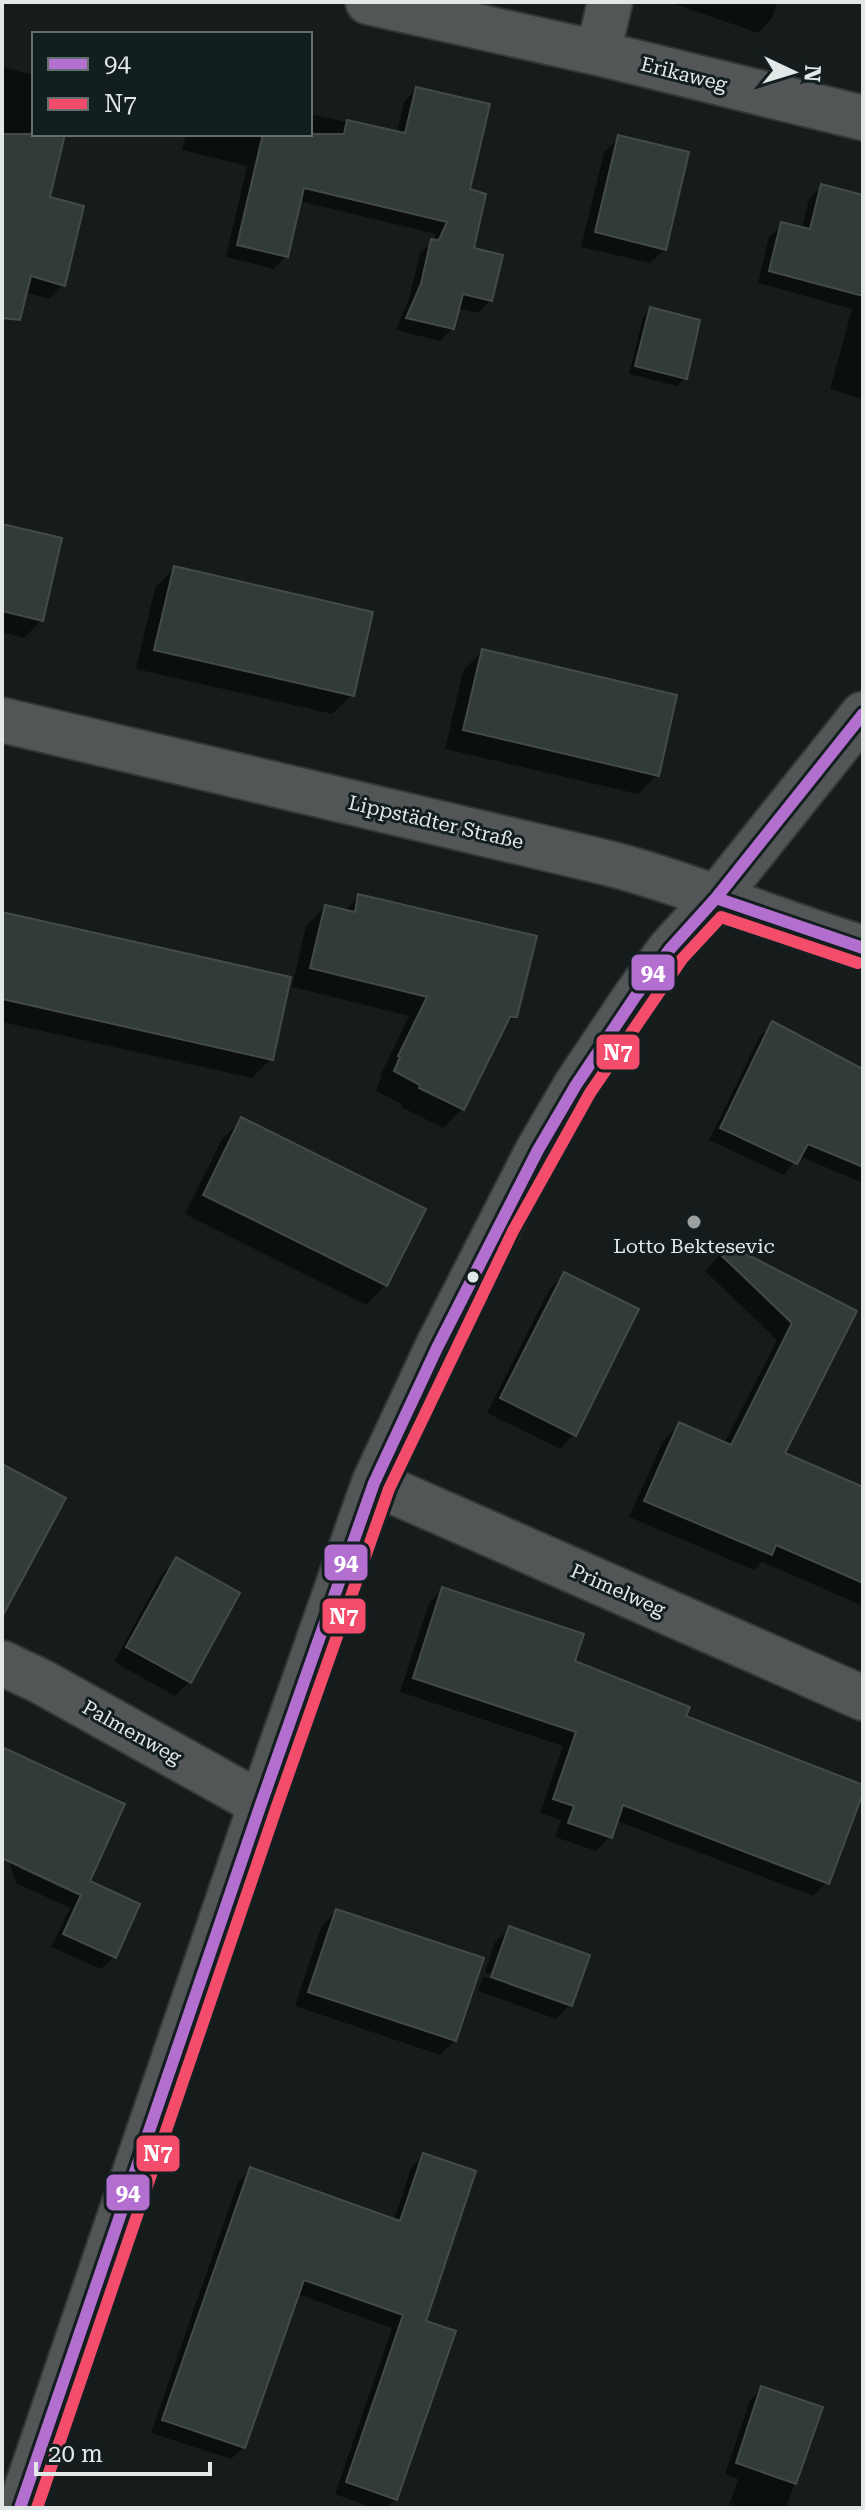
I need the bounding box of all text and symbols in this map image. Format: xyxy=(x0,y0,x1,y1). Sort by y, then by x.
legend xyxy=(32,32,312,136)
north arrow xyxy=(753,32,833,112)
text: 94 xyxy=(104,50,131,78)
street label: Erikaweg xyxy=(638,52,730,96)
text: N xyxy=(799,64,826,83)
text: N7 xyxy=(104,90,137,118)
street label: Lippstädter Straße xyxy=(346,790,526,854)
line badge: 94 xyxy=(630,953,676,992)
text: 94 xyxy=(641,960,666,985)
line badge: N7 xyxy=(595,1033,641,1071)
text: N7 xyxy=(603,1040,633,1065)
marker: Lotto Bektesevic xyxy=(685,1213,703,1231)
place label: Lotto Bektesevic xyxy=(613,1234,775,1258)
unlabelled marker xyxy=(465,1269,481,1285)
line badge: 94 xyxy=(323,1543,369,1582)
text: 94 xyxy=(334,1550,359,1575)
street label: Primelweg xyxy=(567,1558,670,1622)
line badge: N7 xyxy=(321,1597,367,1635)
text: N7 xyxy=(329,1604,359,1629)
street label: Palmenweg xyxy=(78,1695,186,1769)
line badge: N7 xyxy=(135,2134,181,2173)
text: N7 xyxy=(143,2141,173,2166)
line badge: 94 xyxy=(105,2173,151,2212)
text: 94 xyxy=(116,2180,141,2205)
scale bar xyxy=(36,2426,210,2476)
text: 20 m xyxy=(48,2440,103,2468)

